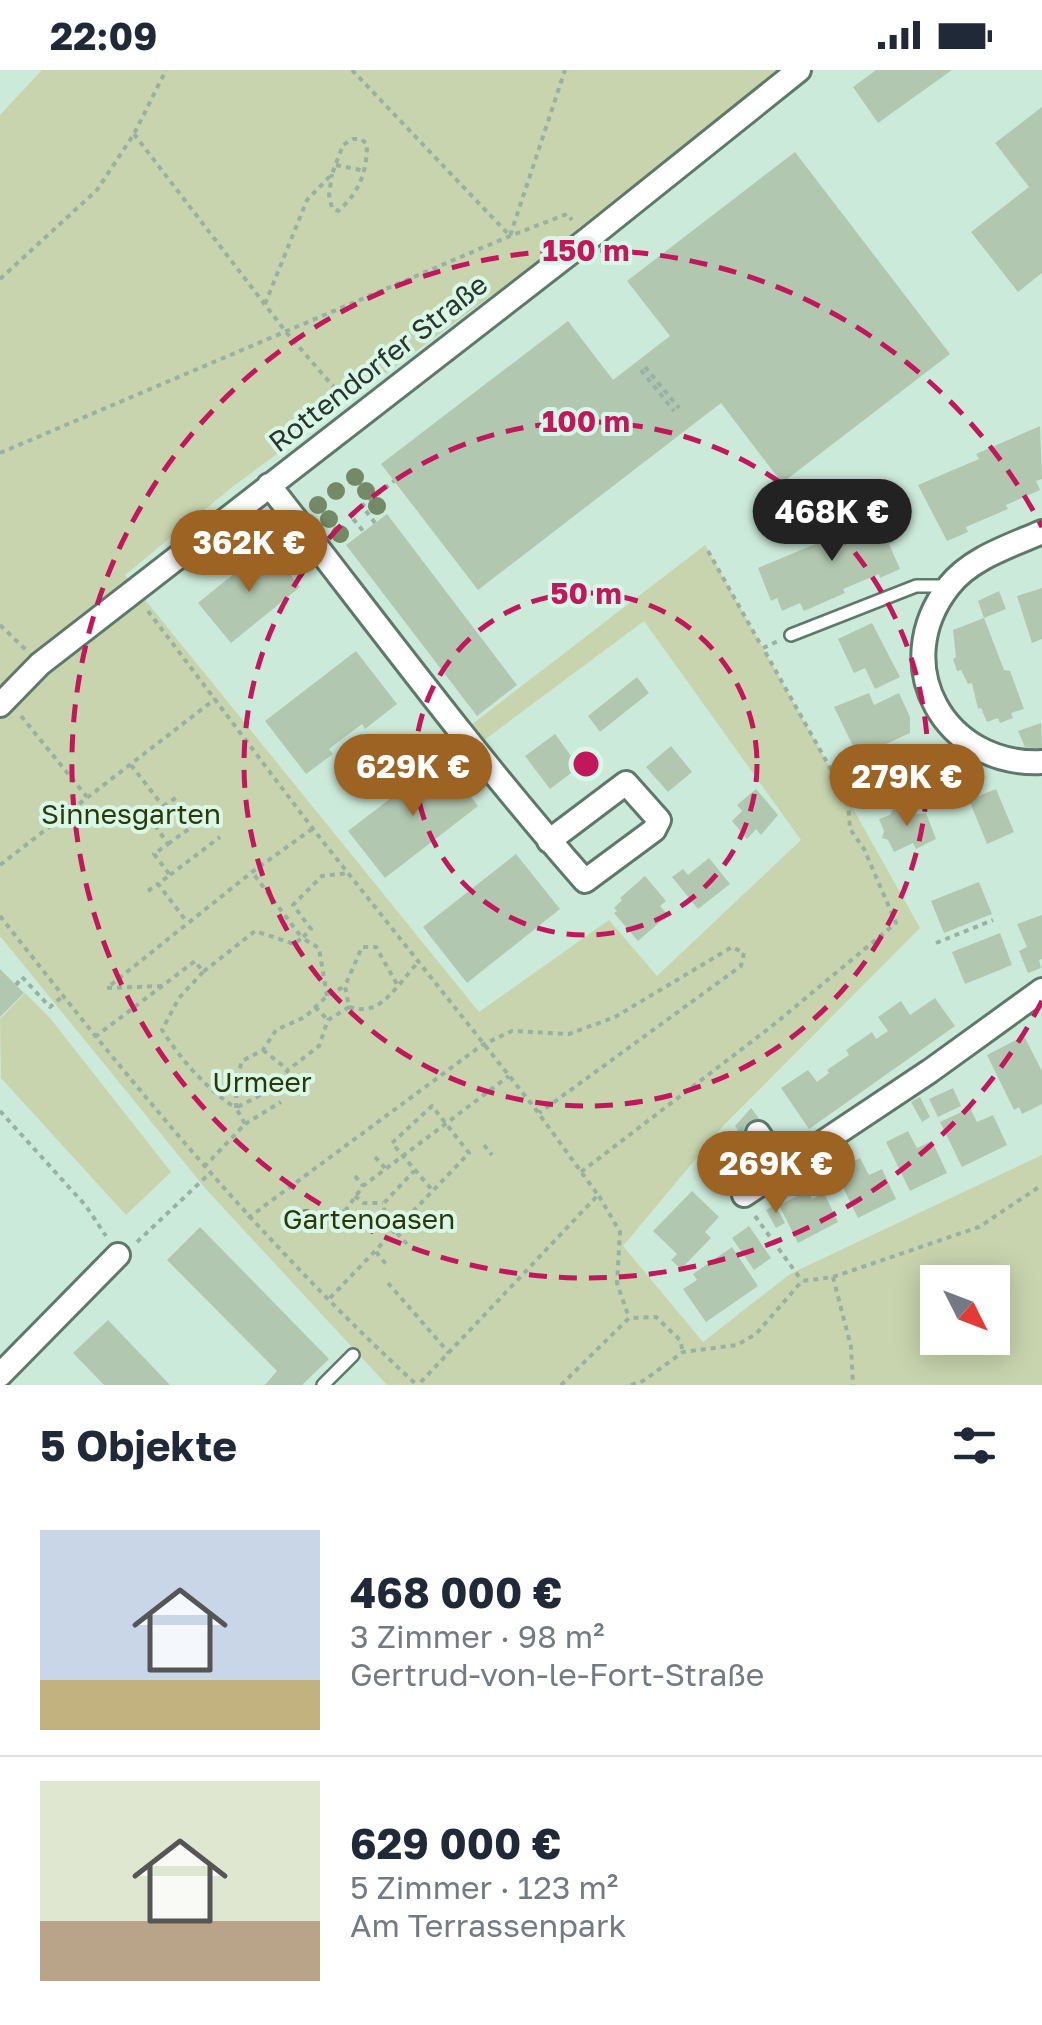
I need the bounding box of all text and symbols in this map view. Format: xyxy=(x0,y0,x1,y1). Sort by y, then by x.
text: 22:09 xyxy=(50,13,157,58)
text: 150 m xyxy=(543,232,630,268)
street label: Rottendorfer Straße xyxy=(262,267,494,458)
text: 100 m xyxy=(542,403,630,439)
pin: 468K € xyxy=(751,479,913,564)
text: 468K € xyxy=(775,492,889,530)
pin: 362K € xyxy=(168,510,330,595)
text: 362K € xyxy=(192,523,306,561)
text: 50 m xyxy=(550,575,622,611)
pin: 629K € xyxy=(332,734,494,819)
pin: 279K € xyxy=(826,744,988,829)
centre of rings xyxy=(568,746,604,782)
text: 629K € xyxy=(356,747,470,785)
text: 279K € xyxy=(851,757,963,795)
park label: Sinnesgarten xyxy=(41,797,221,830)
park label: Urmeer xyxy=(212,1065,312,1098)
pin: 269K € xyxy=(695,1131,857,1216)
text: 269K € xyxy=(719,1144,833,1182)
park label: Gartenoasen xyxy=(283,1202,455,1235)
north arrow xyxy=(920,1265,1010,1355)
map controls xyxy=(920,1265,1010,1355)
icon: filters xyxy=(947,1418,1002,1473)
text: 5 Objekte xyxy=(40,1420,237,1470)
text: 468 000 € xyxy=(350,1567,562,1617)
icon: home xyxy=(120,1570,240,1690)
text: 3 Zimmer · 98 m² xyxy=(350,1617,605,1655)
text: Gertrud-von-le-Fort-Straße xyxy=(350,1655,764,1693)
text: 629 000 € xyxy=(350,1818,561,1868)
icon: home xyxy=(120,1821,240,1941)
text: 5 Zimmer · 123 m² xyxy=(350,1868,618,1906)
text: Am Terrassenpark xyxy=(350,1906,626,1944)

